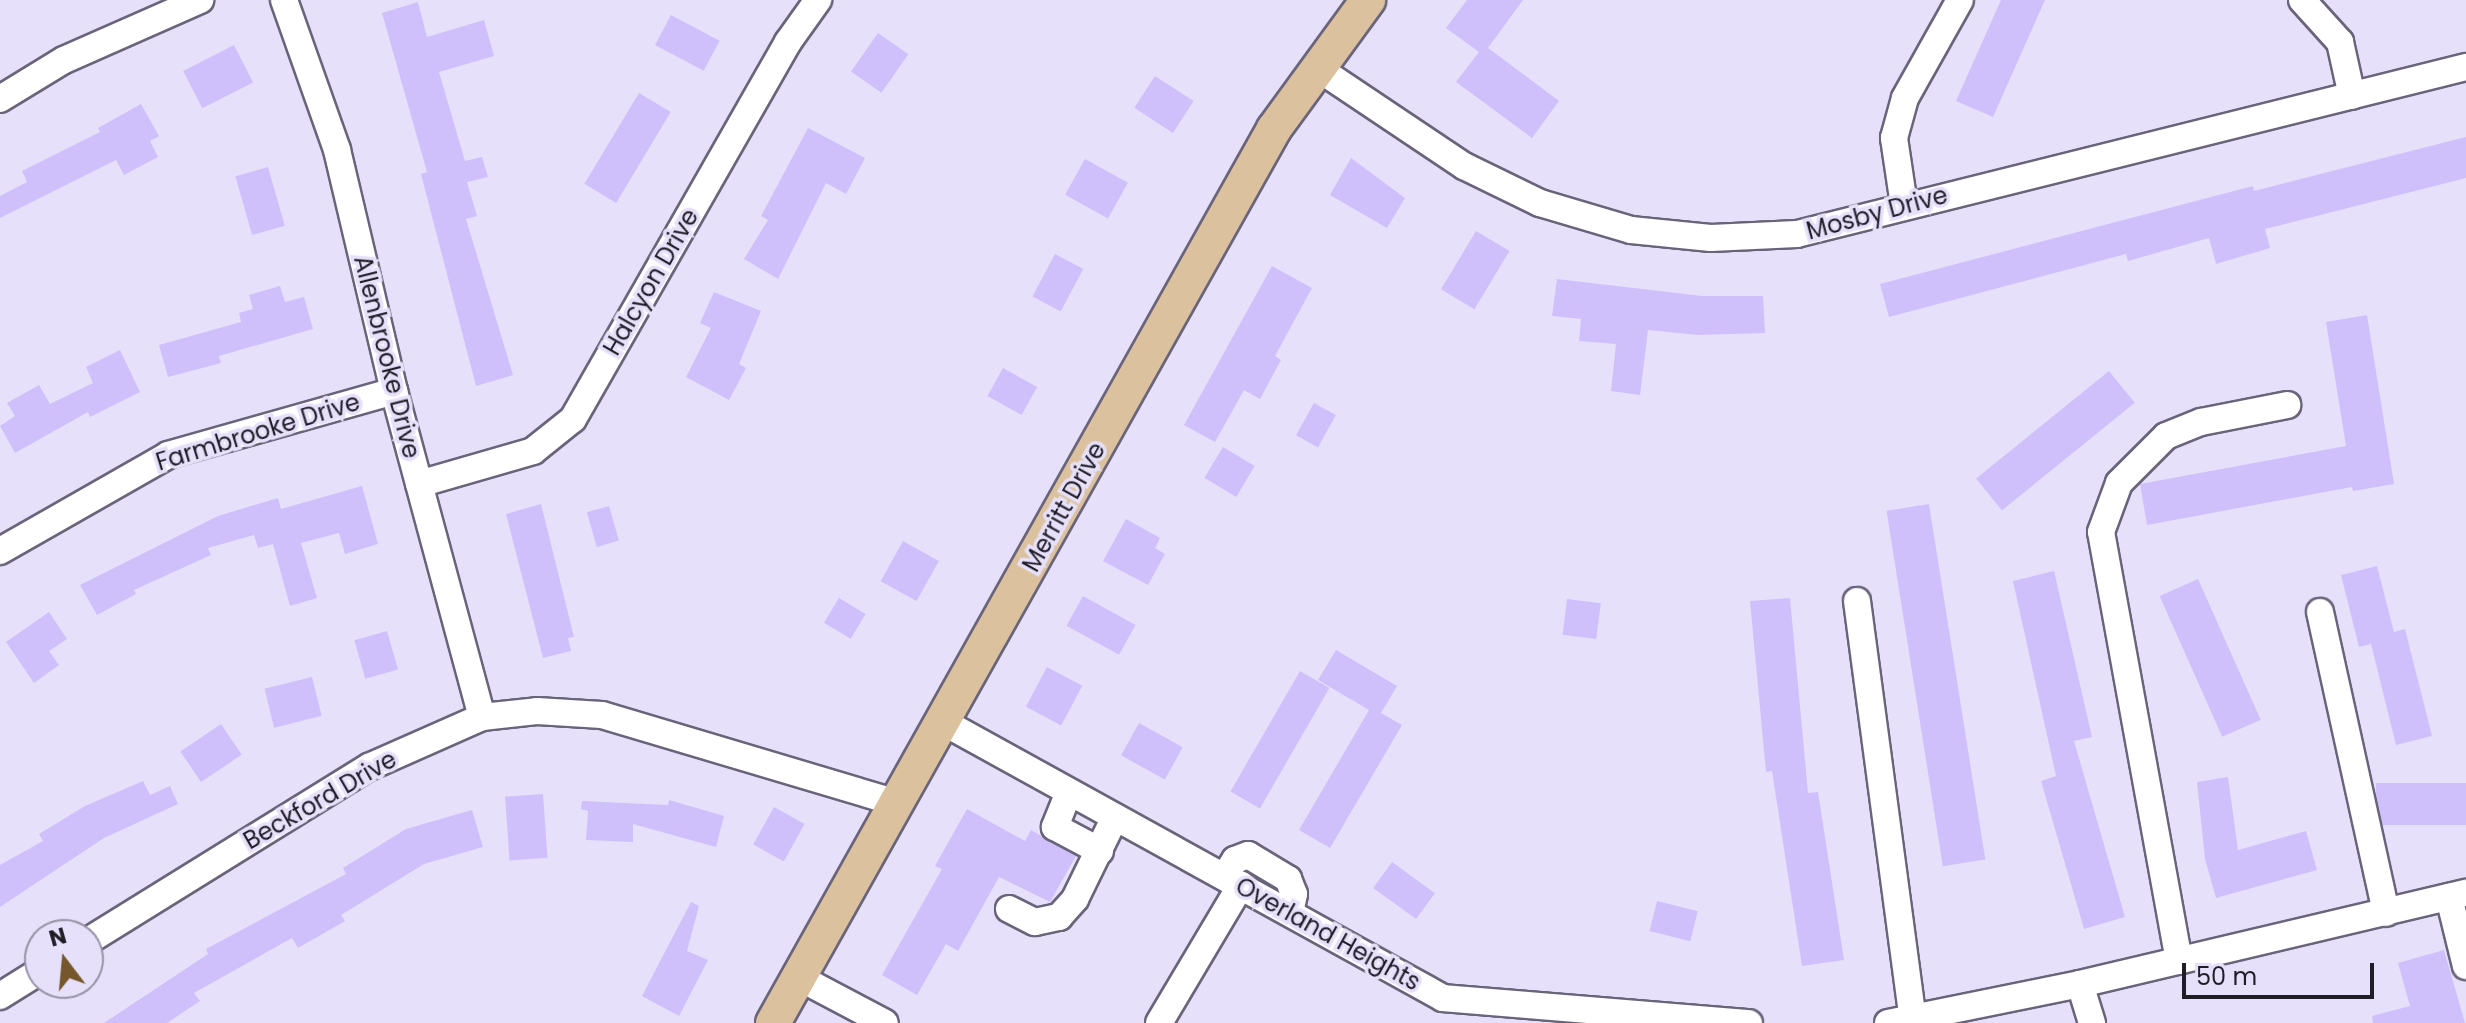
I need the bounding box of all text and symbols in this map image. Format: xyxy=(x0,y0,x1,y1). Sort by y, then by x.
street label: Mosby Drive xyxy=(1803,180,1951,246)
street label: Halcyon Drive xyxy=(598,204,704,360)
street label: Allenbrooke Drive xyxy=(348,253,426,461)
street label: Farmbrooke Drive xyxy=(153,387,363,477)
street label: Merritt Drive xyxy=(1017,437,1111,577)
street label: Beckford Drive xyxy=(239,745,401,855)
street label: Overland Heights xyxy=(1231,871,1425,997)
north arrow xyxy=(24,919,104,999)
text: N xyxy=(46,920,70,955)
scale bar xyxy=(2186,947,2378,997)
text: 50 m xyxy=(2196,960,2257,993)

